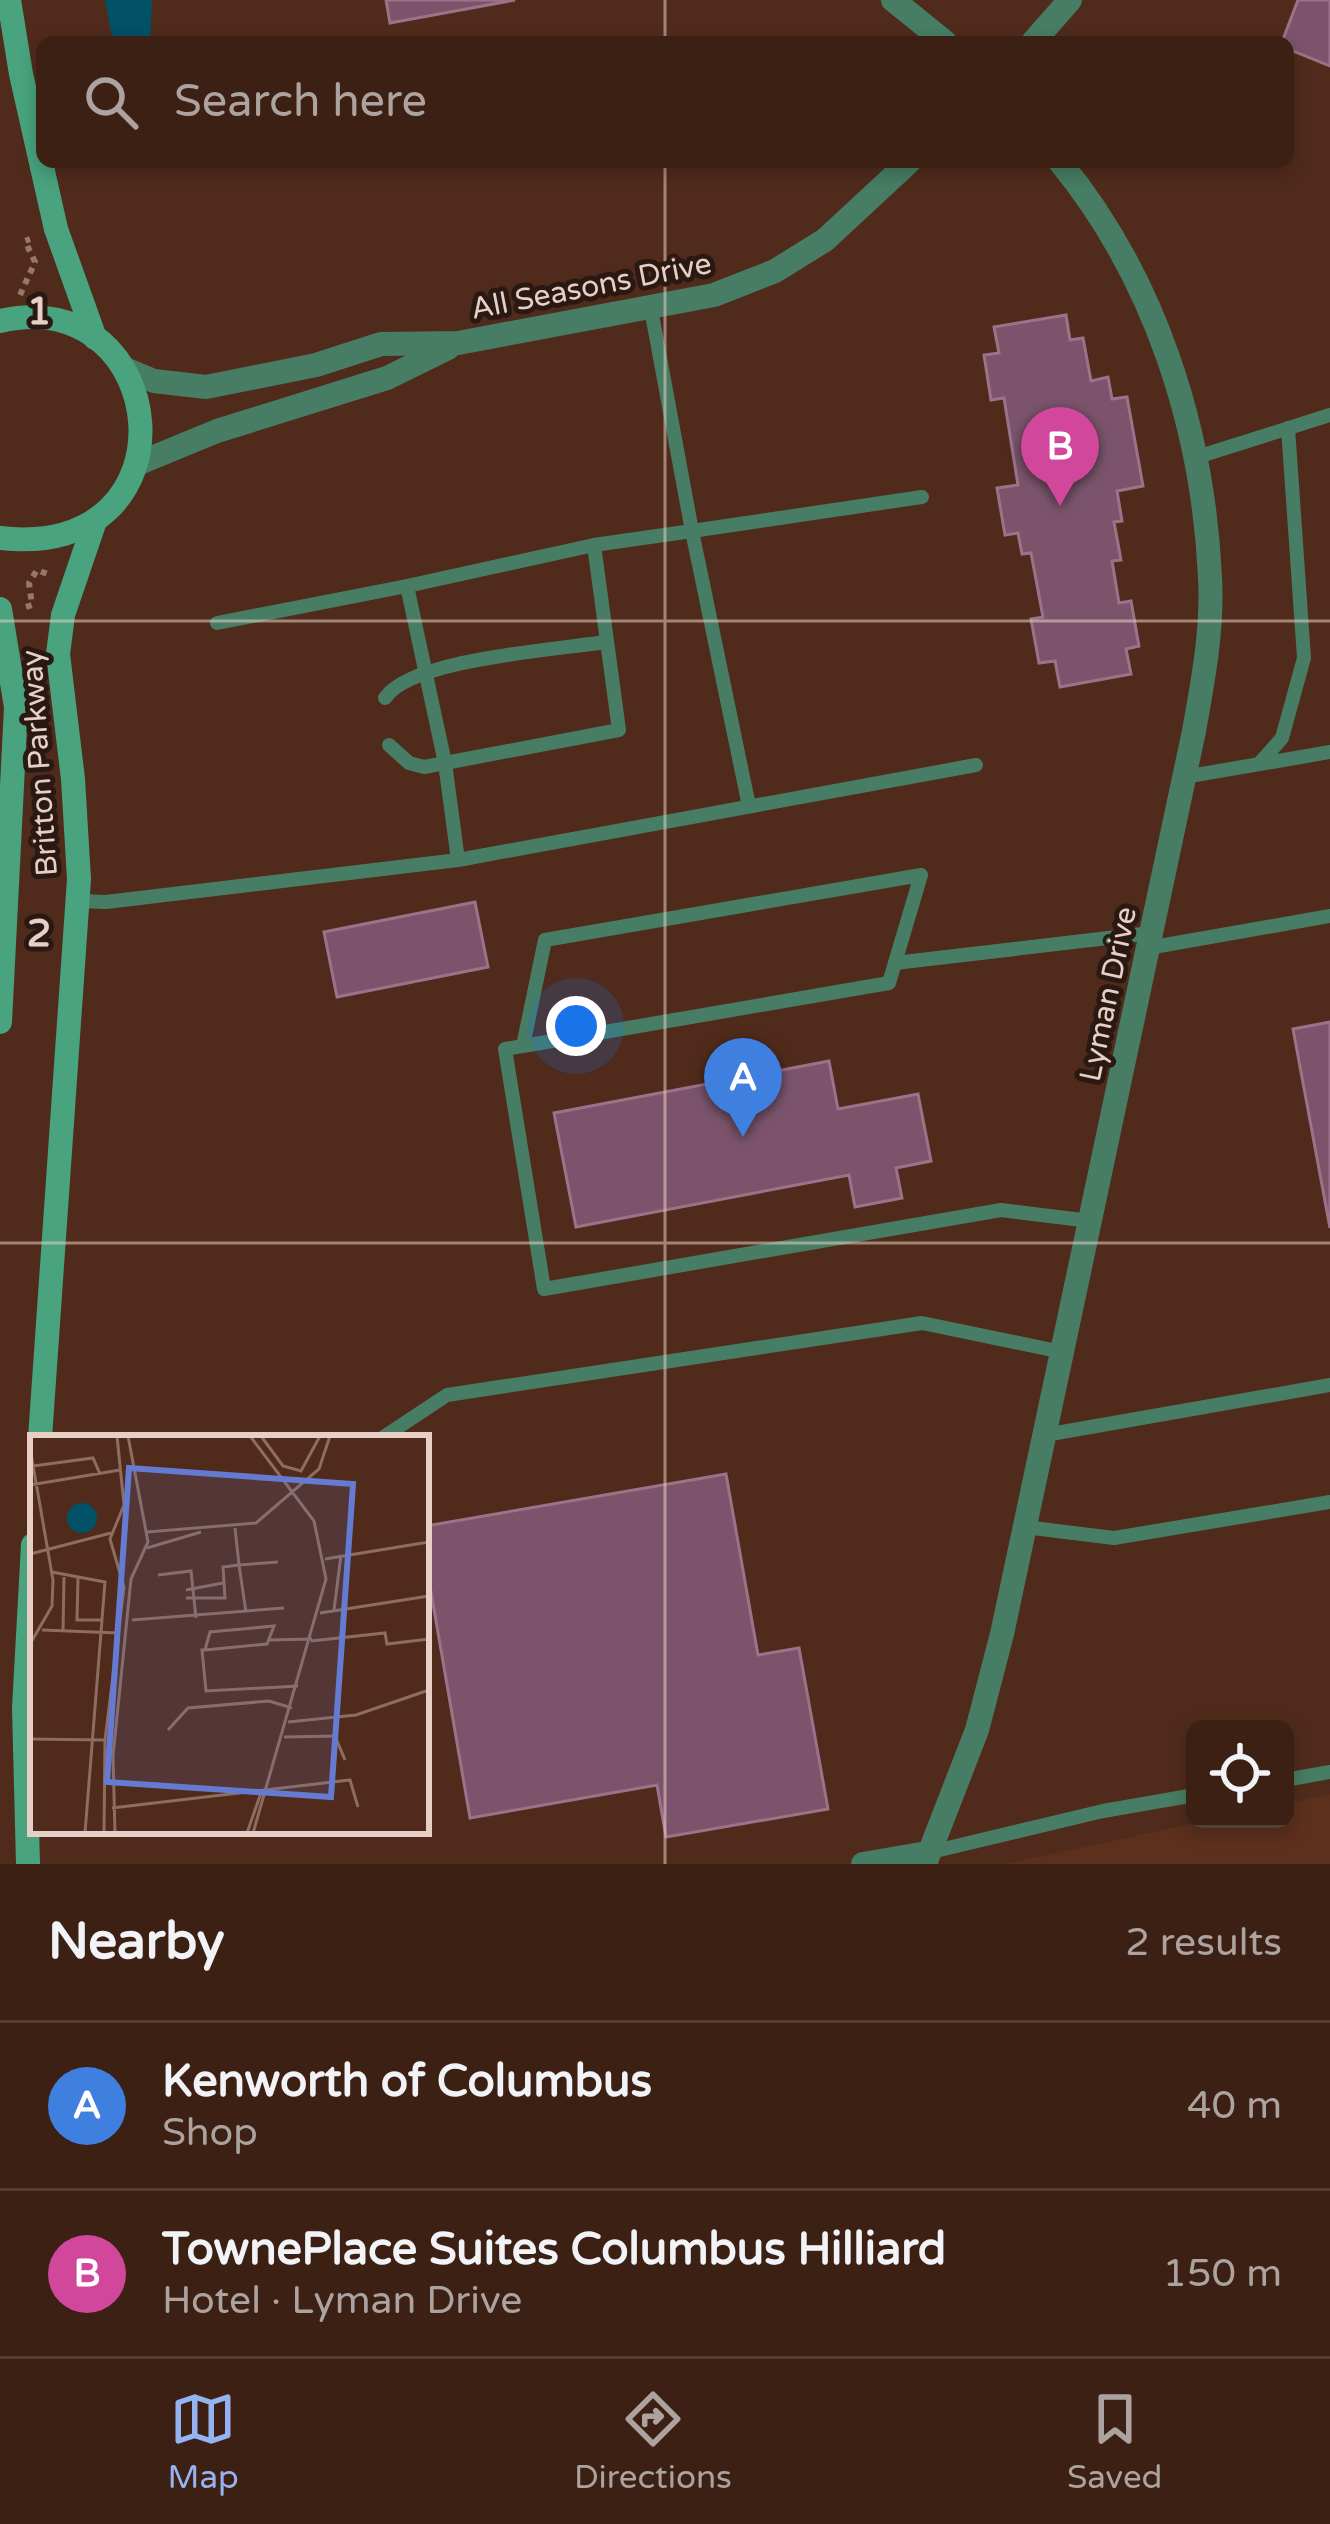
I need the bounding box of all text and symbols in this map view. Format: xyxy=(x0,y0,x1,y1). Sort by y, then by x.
search box xyxy=(36,36,1294,168)
icon: search xyxy=(78,69,144,135)
text: Search here xyxy=(174,75,427,129)
street label: All Seasons Drive xyxy=(468,245,715,328)
text: 1 xyxy=(27,288,51,335)
pin: B xyxy=(1021,407,1099,506)
street label: Britton Parkway xyxy=(13,648,66,877)
street label: Lyman Drive xyxy=(1072,903,1145,1085)
text: 2 xyxy=(27,910,51,957)
your location xyxy=(546,996,606,1056)
pin: A xyxy=(704,1038,782,1137)
inset map xyxy=(30,1435,429,1834)
map controls xyxy=(1186,1720,1294,1828)
button: locate xyxy=(1186,1720,1294,1828)
text: Nearby xyxy=(48,1911,225,1973)
text: 2 results xyxy=(1125,1919,1282,1966)
text: Kenworth of Columbus xyxy=(162,2055,652,2109)
text: A xyxy=(72,2082,102,2129)
text: 40 m xyxy=(1187,2082,1282,2129)
text: Shop xyxy=(162,2109,258,2156)
text: TownePlace Suites Columbus Hilliard xyxy=(162,2223,946,2277)
text: B xyxy=(73,2250,101,2297)
text: 150 m xyxy=(1163,2250,1282,2297)
text: Hotel · Lyman Drive xyxy=(162,2277,522,2324)
tab: Map xyxy=(168,2386,239,2497)
tab: Directions xyxy=(574,2386,732,2497)
tab: Saved xyxy=(1067,2386,1162,2497)

